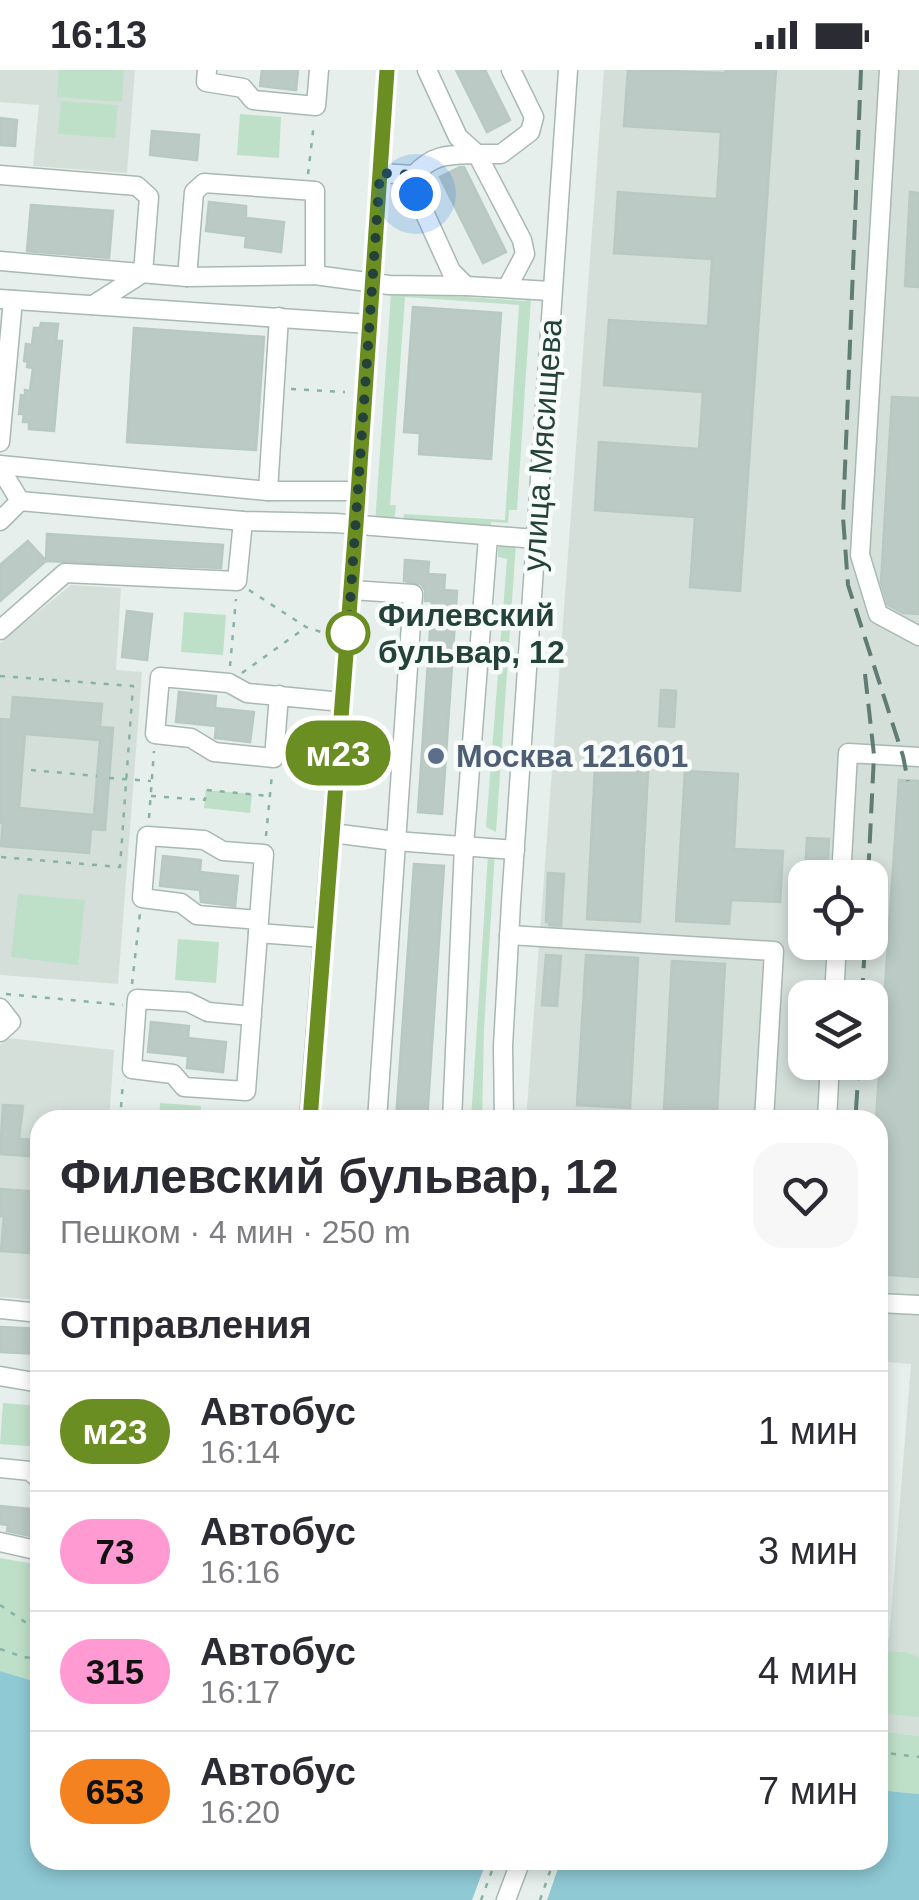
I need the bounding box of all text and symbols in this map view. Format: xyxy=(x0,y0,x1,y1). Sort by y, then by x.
text: 16:13 xyxy=(50,14,147,56)
your location xyxy=(391,169,441,219)
street label: улица Мясищева xyxy=(515,317,569,572)
place label: Филевский бульвар, 12 xyxy=(378,597,565,670)
marker: Филевский бульвар, 12 xyxy=(327,612,369,654)
line badge: м23 xyxy=(280,720,396,786)
text: м23 xyxy=(306,734,370,773)
place label: Москва 121601 xyxy=(456,738,688,774)
marker: Москва 121601 xyxy=(425,745,447,767)
map controls xyxy=(788,860,888,1080)
button: locate xyxy=(788,860,888,960)
button: layers xyxy=(788,980,888,1080)
button: heart xyxy=(753,1143,858,1248)
text: Филевский бульвар, 12 xyxy=(60,1150,618,1203)
text: Пешком · 4 мин · 250 m xyxy=(60,1214,411,1250)
text: Отправления xyxy=(60,1304,312,1346)
text: Автобус xyxy=(200,1391,356,1433)
text: 1 мин xyxy=(758,1410,858,1452)
text: м23 xyxy=(83,1412,147,1451)
text: 16:14 xyxy=(200,1434,280,1470)
text: Автобус xyxy=(200,1511,356,1553)
text: 3 мин xyxy=(758,1530,858,1572)
text: 73 xyxy=(96,1532,134,1571)
text: 16:16 xyxy=(200,1554,280,1590)
text: Автобус xyxy=(200,1631,356,1673)
text: 4 мин xyxy=(758,1650,858,1692)
text: 315 xyxy=(86,1652,144,1691)
text: 16:17 xyxy=(200,1674,280,1710)
text: Автобус xyxy=(200,1751,356,1793)
text: 7 мин xyxy=(758,1770,858,1812)
text: 653 xyxy=(86,1772,144,1811)
text: 16:20 xyxy=(200,1794,280,1830)

